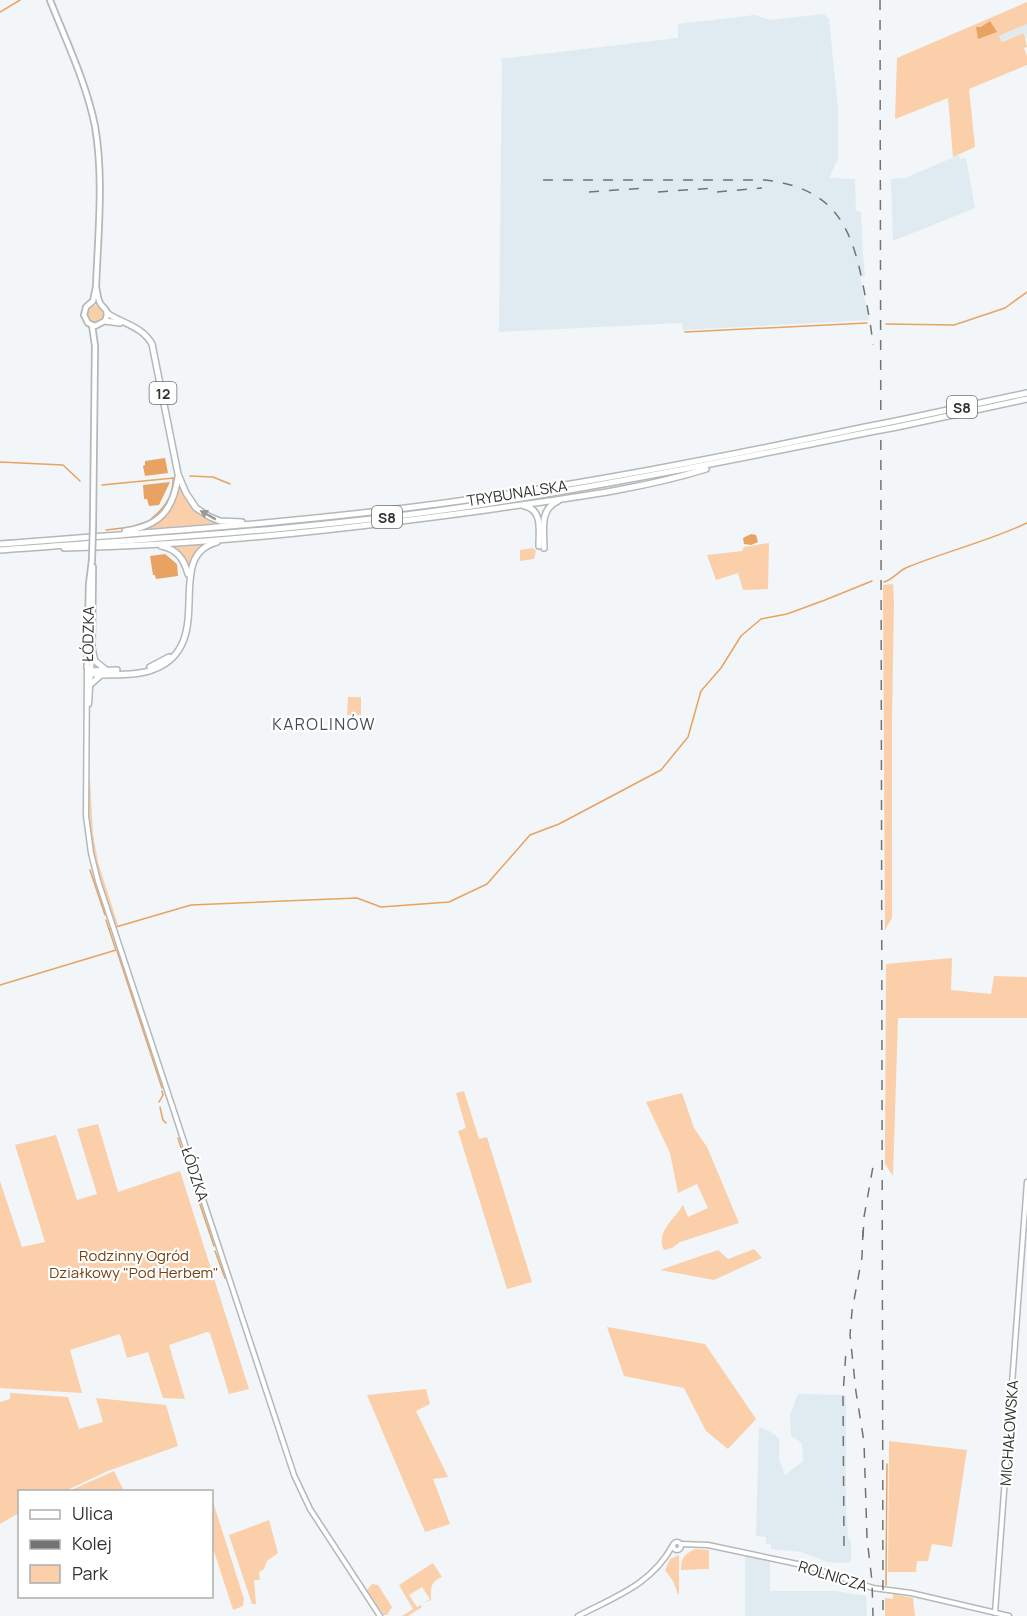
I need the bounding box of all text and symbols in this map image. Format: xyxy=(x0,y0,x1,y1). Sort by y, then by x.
road number: 12 xyxy=(150,382,176,404)
road number: S8 xyxy=(947,396,977,418)
street label: TRYBUNALSKA xyxy=(465,475,569,511)
road number: S8 xyxy=(372,506,402,528)
one-way arrow xyxy=(199,510,216,520)
street label: ŁÓDZKA xyxy=(77,605,99,662)
district label: KAROLINÓW xyxy=(272,713,376,735)
street label: ŁÓDZKA xyxy=(176,1144,214,1204)
park label: Rodzinny Ogród Działkowy "Pod Herbem" xyxy=(49,1245,219,1283)
street label: MICHAŁOWSKA xyxy=(995,1379,1023,1487)
legend xyxy=(18,1490,213,1598)
text: Ulica xyxy=(72,1501,113,1525)
text: Kolej xyxy=(72,1531,112,1555)
street label: ROLNICZA xyxy=(796,1556,871,1597)
text: Park xyxy=(72,1561,109,1585)

